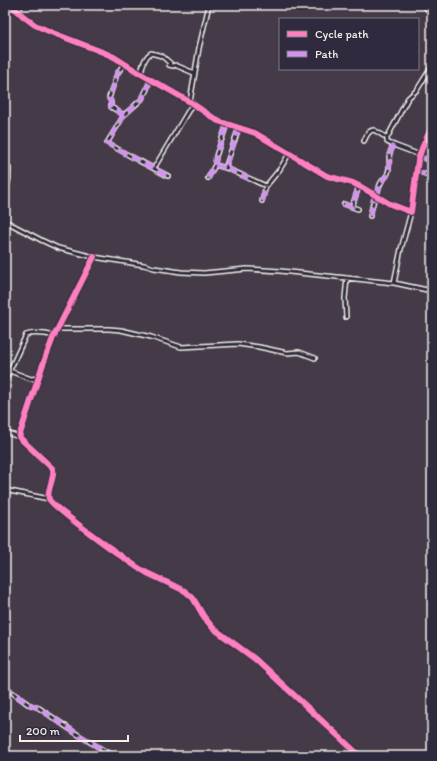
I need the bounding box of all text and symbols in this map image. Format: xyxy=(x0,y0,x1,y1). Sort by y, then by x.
legend xyxy=(279,18,419,70)
text: Cycle path xyxy=(315,27,369,41)
text: Path xyxy=(315,47,338,61)
scale bar xyxy=(20,717,128,743)
text: 200 m xyxy=(26,724,60,738)

